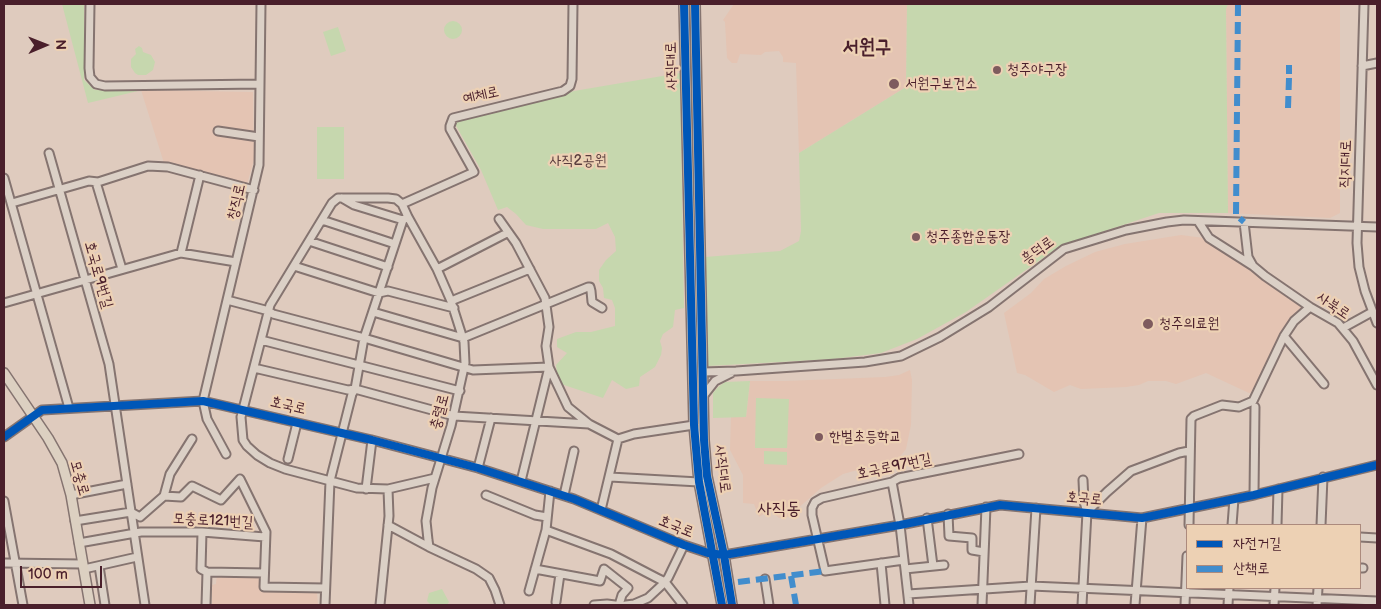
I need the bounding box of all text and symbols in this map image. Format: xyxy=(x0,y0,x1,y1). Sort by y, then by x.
north arrow xyxy=(20,20,70,70)
district label: 서원구 xyxy=(843,36,891,60)
text: N xyxy=(52,39,69,50)
street label: 사직대로 xyxy=(663,42,681,90)
place label: 청주야구장 xyxy=(1007,61,1067,79)
marker: 청주야구장 xyxy=(991,64,1003,76)
place label: 서원구보건소 xyxy=(905,75,977,93)
marker: 서원구보건소 xyxy=(887,77,901,91)
street label: 예체로 xyxy=(461,83,501,109)
street label: 직지대로 xyxy=(1336,140,1356,188)
park label: 사직2공원 xyxy=(549,152,607,170)
street label: 창직로 xyxy=(224,182,250,222)
place label: 청주종합운동장 xyxy=(926,228,1010,246)
marker: 청주종합운동장 xyxy=(910,231,922,243)
street label: 흥덕로 xyxy=(1018,233,1058,269)
street label: 호국로9번길 xyxy=(80,239,116,311)
street label: 사북로 xyxy=(1313,288,1353,324)
place label: 청주의료원 xyxy=(1159,315,1219,333)
marker: 청주의료원 xyxy=(1141,317,1155,331)
street label: 충렬로 xyxy=(427,392,453,432)
street label: 호국로 xyxy=(268,393,308,419)
place label: 한벌초등학교 xyxy=(829,428,901,446)
marker: 한벌초등학교 xyxy=(813,431,825,443)
street label: 사직대로 xyxy=(710,444,734,494)
street label: 호국로97번길 xyxy=(855,450,933,484)
street label: 모충로 xyxy=(65,458,93,498)
street label: 호국로 xyxy=(1065,488,1103,510)
district label: 사직동 xyxy=(757,498,801,520)
street label: 모충로121번길 xyxy=(172,510,254,532)
street label: 호국로 xyxy=(656,512,696,542)
legend xyxy=(1186,524,1361,589)
text: 자전거길 xyxy=(1233,534,1281,553)
scale bar xyxy=(22,556,105,588)
text: 산책로 xyxy=(1233,559,1269,578)
text: 100 m xyxy=(28,565,68,584)

